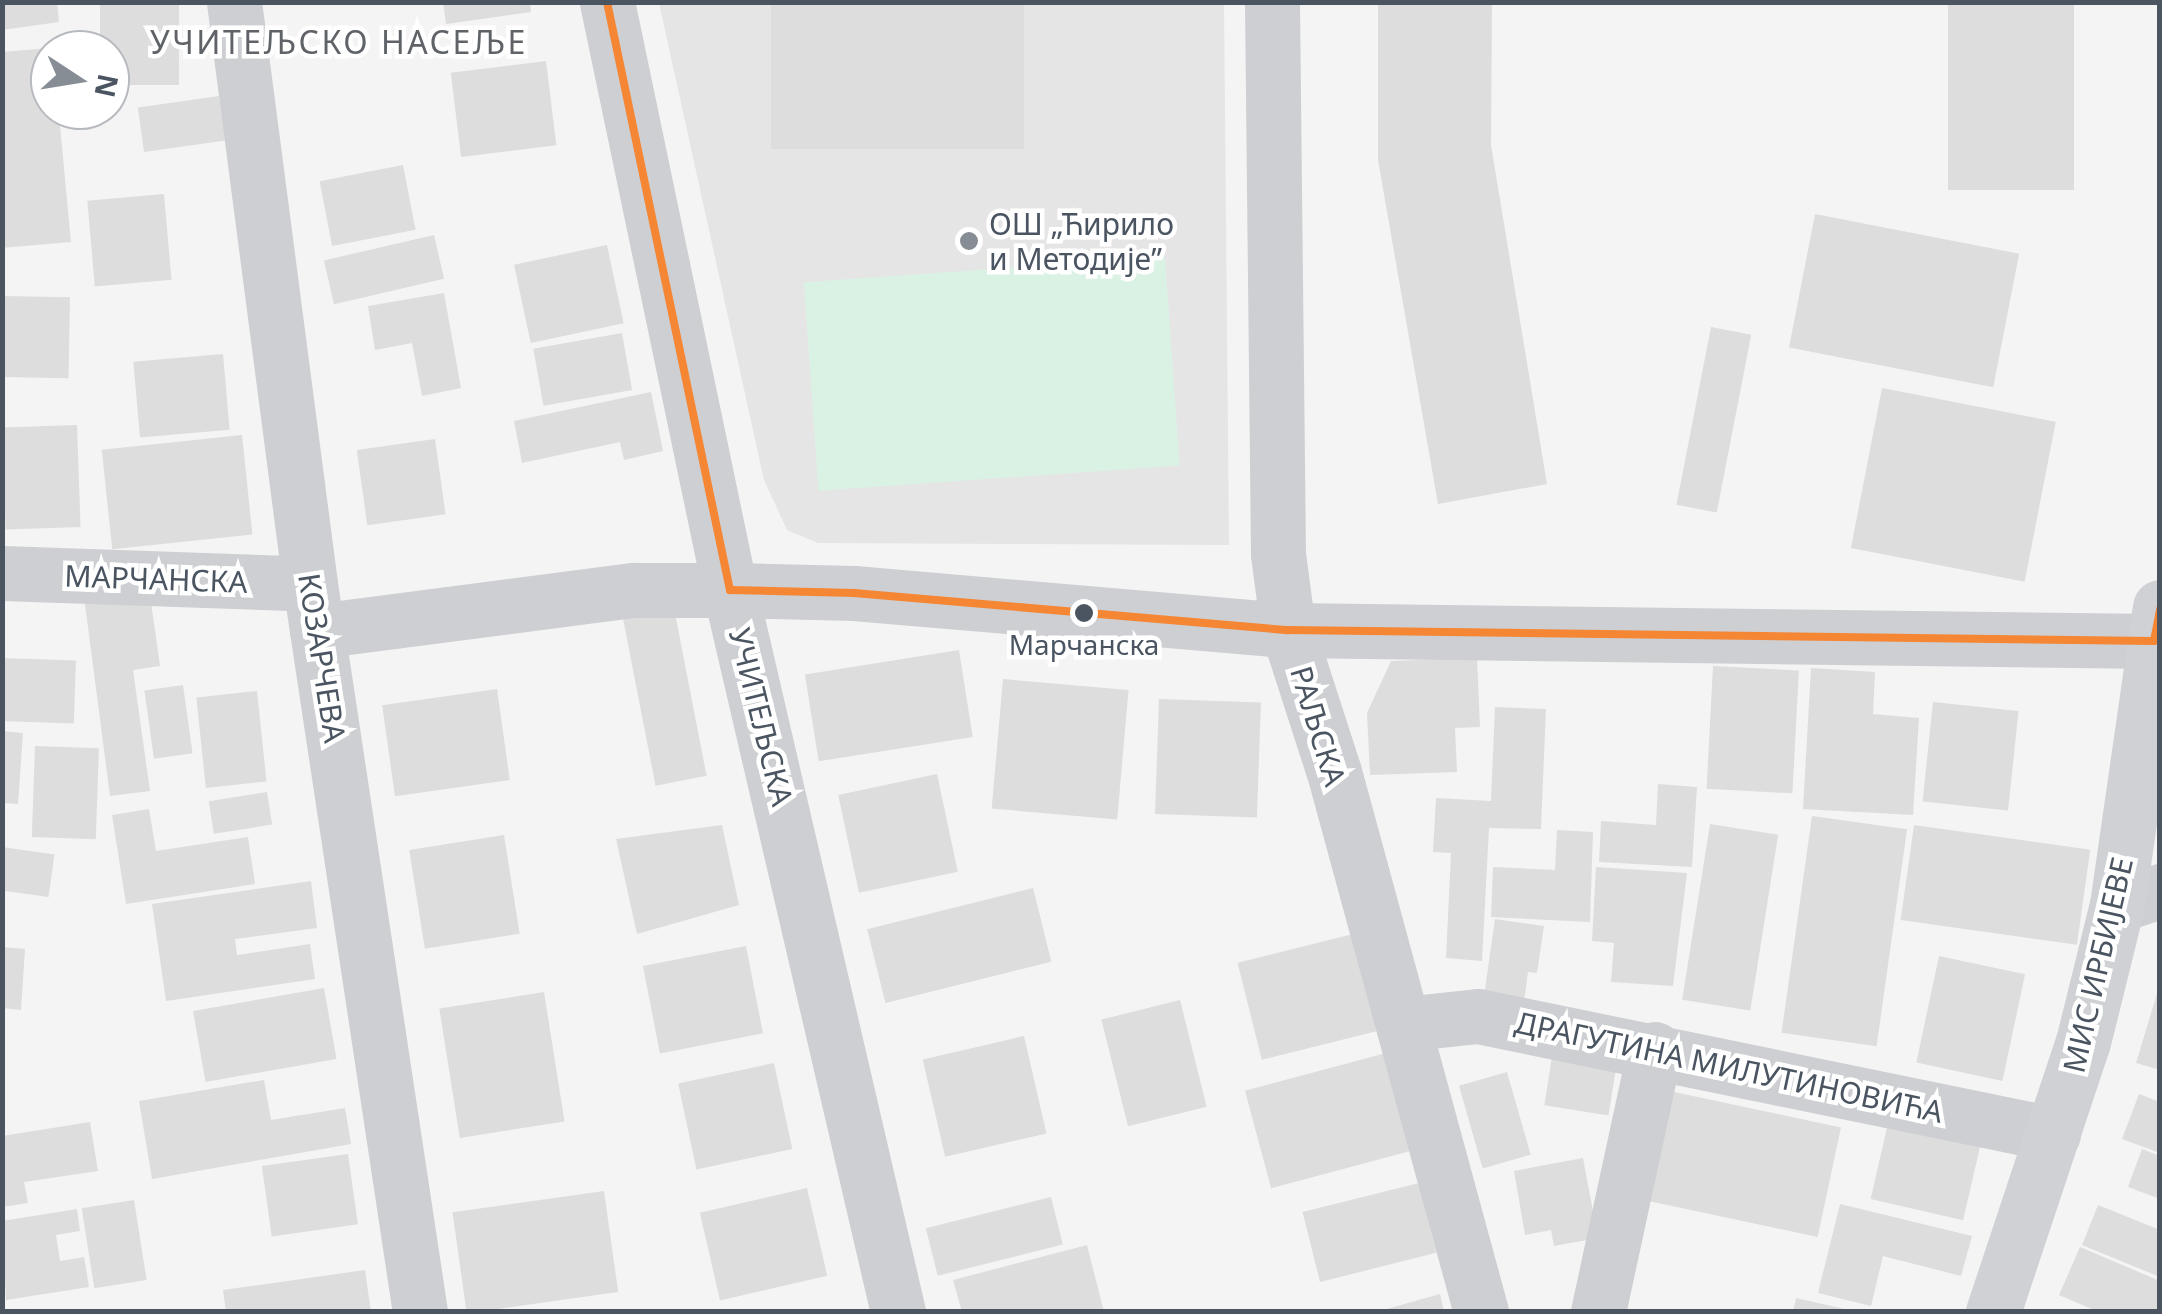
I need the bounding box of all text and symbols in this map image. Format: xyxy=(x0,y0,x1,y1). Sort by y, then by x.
district label: УЧИТЕЉСКО НАСЕЉЕ xyxy=(150,23,528,61)
north arrow xyxy=(30,30,130,130)
text: N xyxy=(86,71,128,101)
place label: ОШ „Ћирило и Методије” xyxy=(989,206,1174,276)
marker: ОШ „Ћирило и Методије” xyxy=(958,230,980,252)
street label: МАРЧАНСКА xyxy=(64,558,248,600)
street label: КОЗАРЧЕВА xyxy=(291,571,353,745)
marker: Марчанска xyxy=(1074,603,1094,623)
street label: УЧИТЕЉСКА xyxy=(722,624,800,810)
place label: Марчанска xyxy=(1009,627,1159,661)
street label: РАЉСКА xyxy=(1283,662,1353,790)
street label: МИС ИРБИЈЕВЕ xyxy=(2056,854,2140,1076)
street label: ДРАГУТИНА МИЛУТИНОВИЋА xyxy=(1512,1004,1946,1130)

